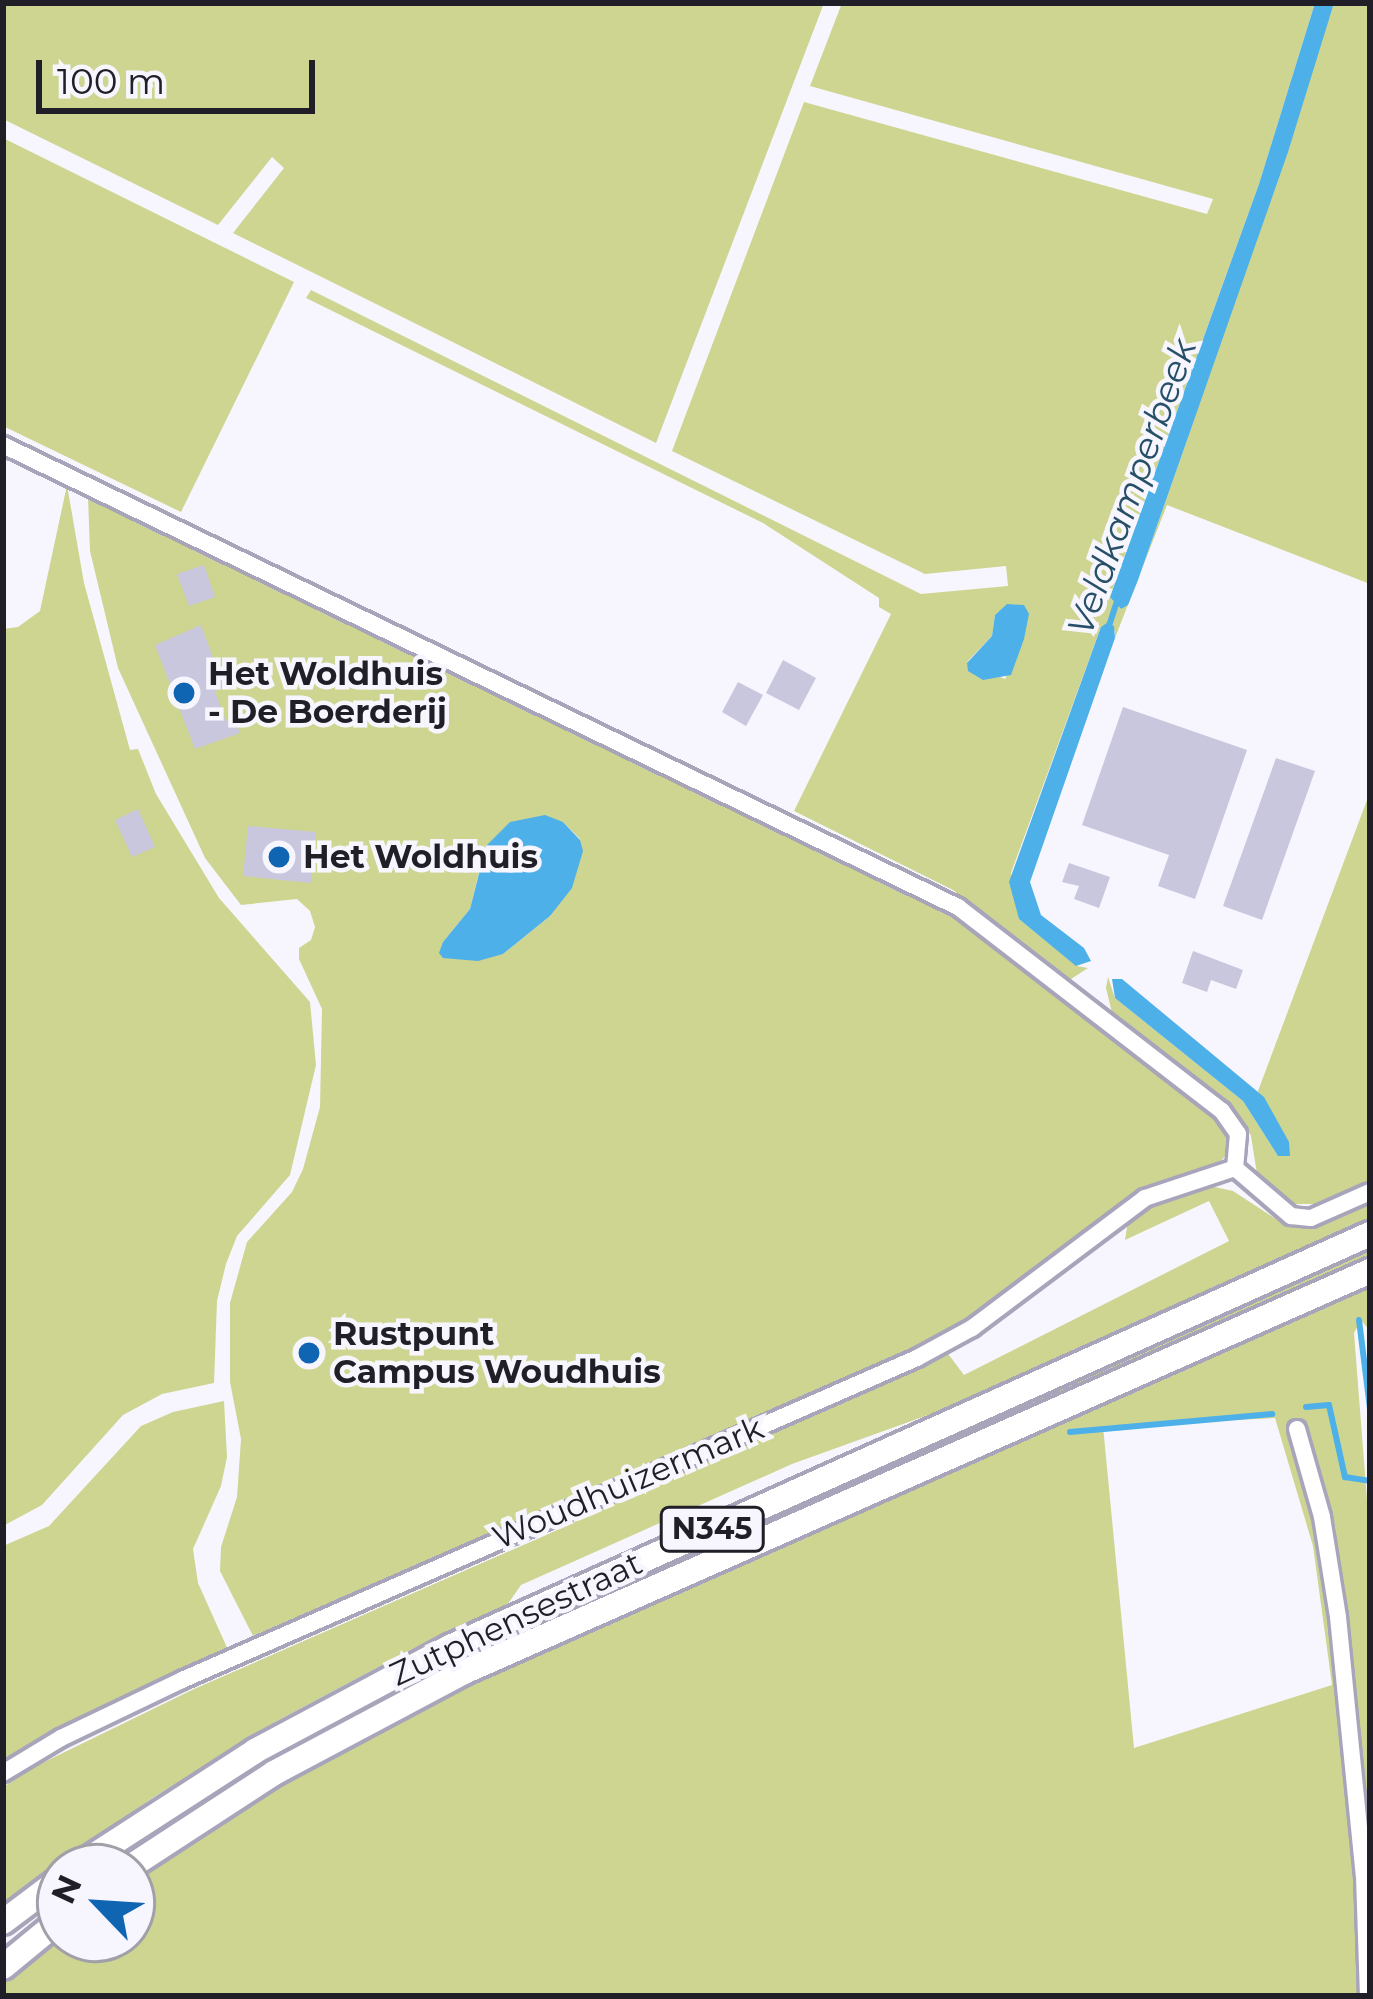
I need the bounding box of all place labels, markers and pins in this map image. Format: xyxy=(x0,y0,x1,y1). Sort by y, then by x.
place label: Het Woldhuis - De Boerderij xyxy=(208,654,447,732)
marker: Het Woldhuis - De Boerderij xyxy=(171,680,197,706)
place label: Het Woldhuis xyxy=(303,837,538,877)
marker: Het Woldhuis xyxy=(266,844,292,870)
place label: Rustpunt Campus Woudhuis xyxy=(333,1314,661,1392)
marker: Rustpunt Campus Woudhuis xyxy=(296,1340,322,1366)

